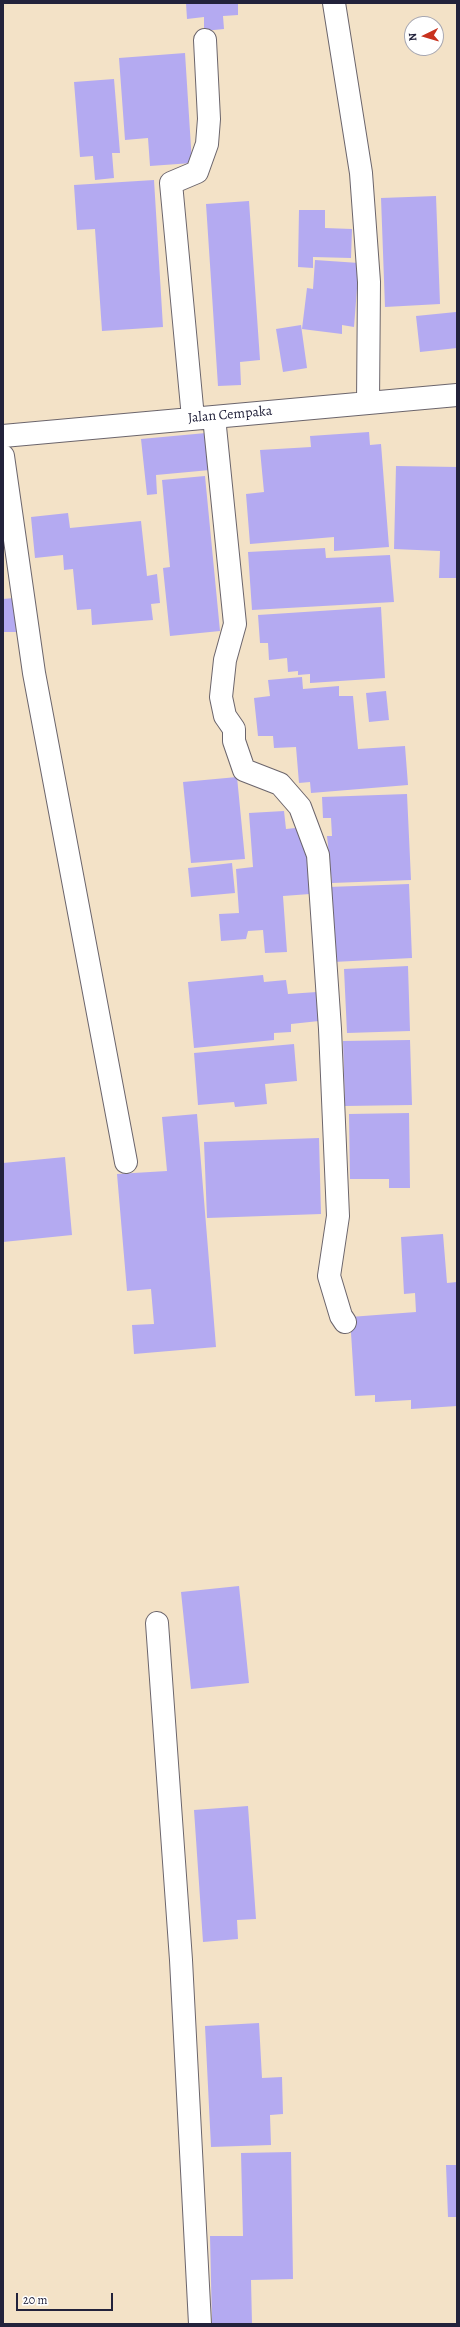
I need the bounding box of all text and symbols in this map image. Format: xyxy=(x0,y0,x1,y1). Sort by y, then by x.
north arrow xyxy=(404,16,444,56)
text: N xyxy=(405,32,420,42)
street label: Jalan Cempaka xyxy=(187,403,273,427)
scale bar xyxy=(18,2285,115,2311)
text: 20 m xyxy=(23,2292,47,2308)

